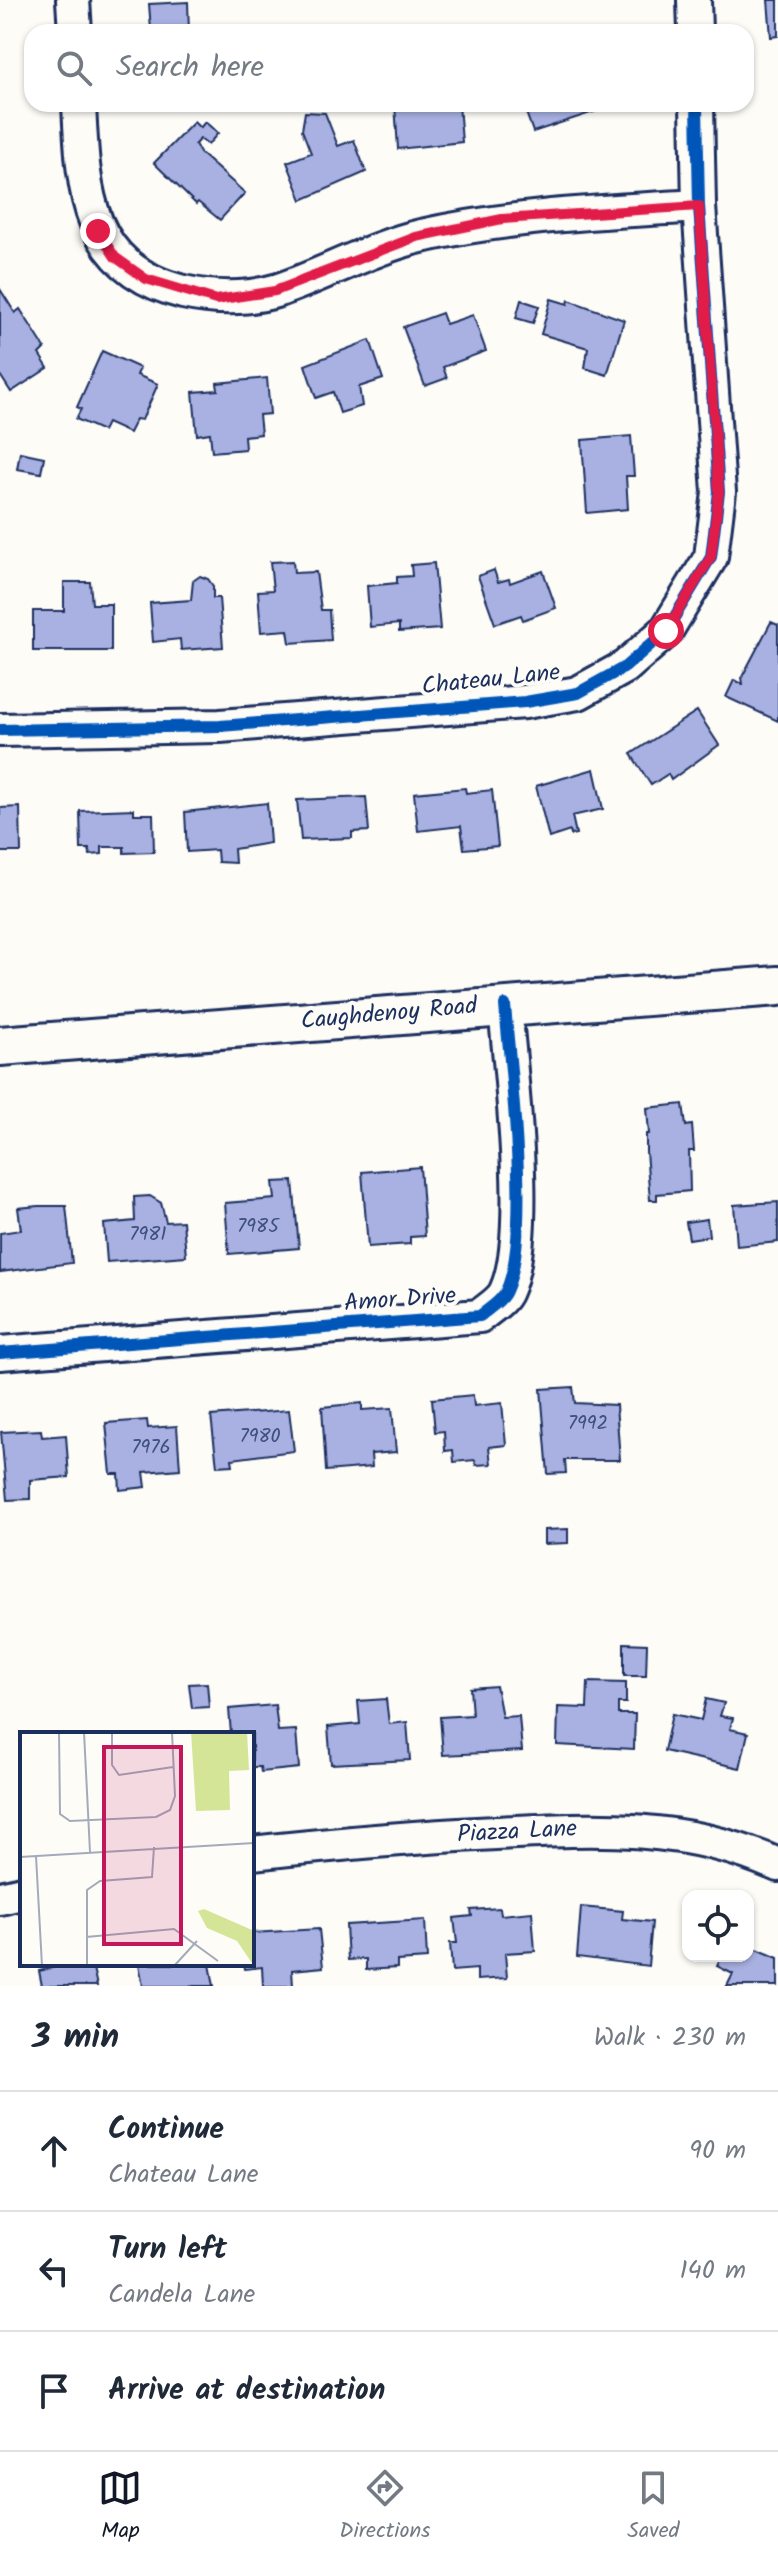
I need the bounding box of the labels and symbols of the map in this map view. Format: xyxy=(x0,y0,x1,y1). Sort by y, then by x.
route end xyxy=(80,213,116,249)
route start xyxy=(648,613,684,649)
street label: Chateau Lane xyxy=(420,653,562,707)
street label: Caughdenoy Road xyxy=(299,987,480,1041)
house number: 7985 xyxy=(237,1211,280,1243)
house number: 7981 xyxy=(129,1219,167,1251)
street label: Amor Drive xyxy=(343,1277,458,1323)
house number: 7992 xyxy=(568,1408,608,1440)
house number: 7980 xyxy=(239,1421,281,1453)
house number: 7976 xyxy=(131,1432,171,1464)
inset map xyxy=(20,1732,254,1966)
street label: Piazza Lane xyxy=(456,1809,578,1855)

